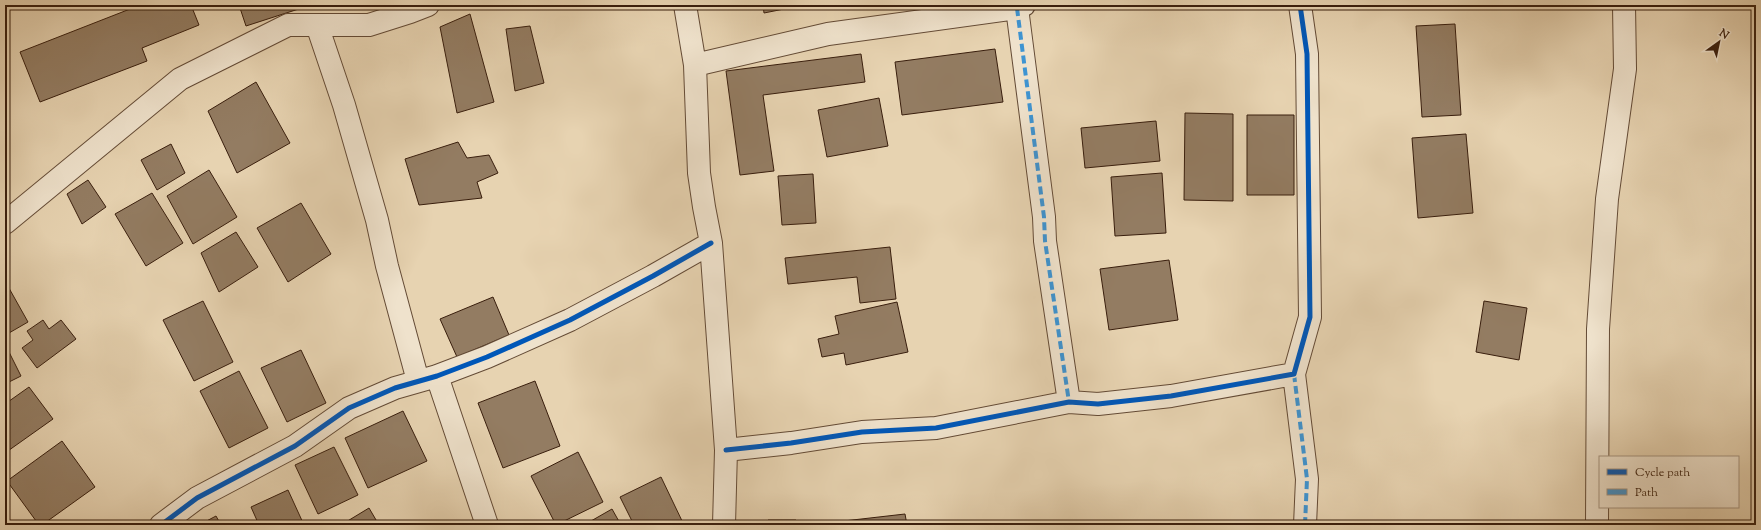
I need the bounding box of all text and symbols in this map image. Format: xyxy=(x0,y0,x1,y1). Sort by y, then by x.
north arrow xyxy=(1699,22,1739,62)
text: N xyxy=(1715,25,1732,44)
legend xyxy=(1599,456,1739,508)
text: Cycle path xyxy=(1635,464,1690,482)
text: Path xyxy=(1635,484,1658,502)

